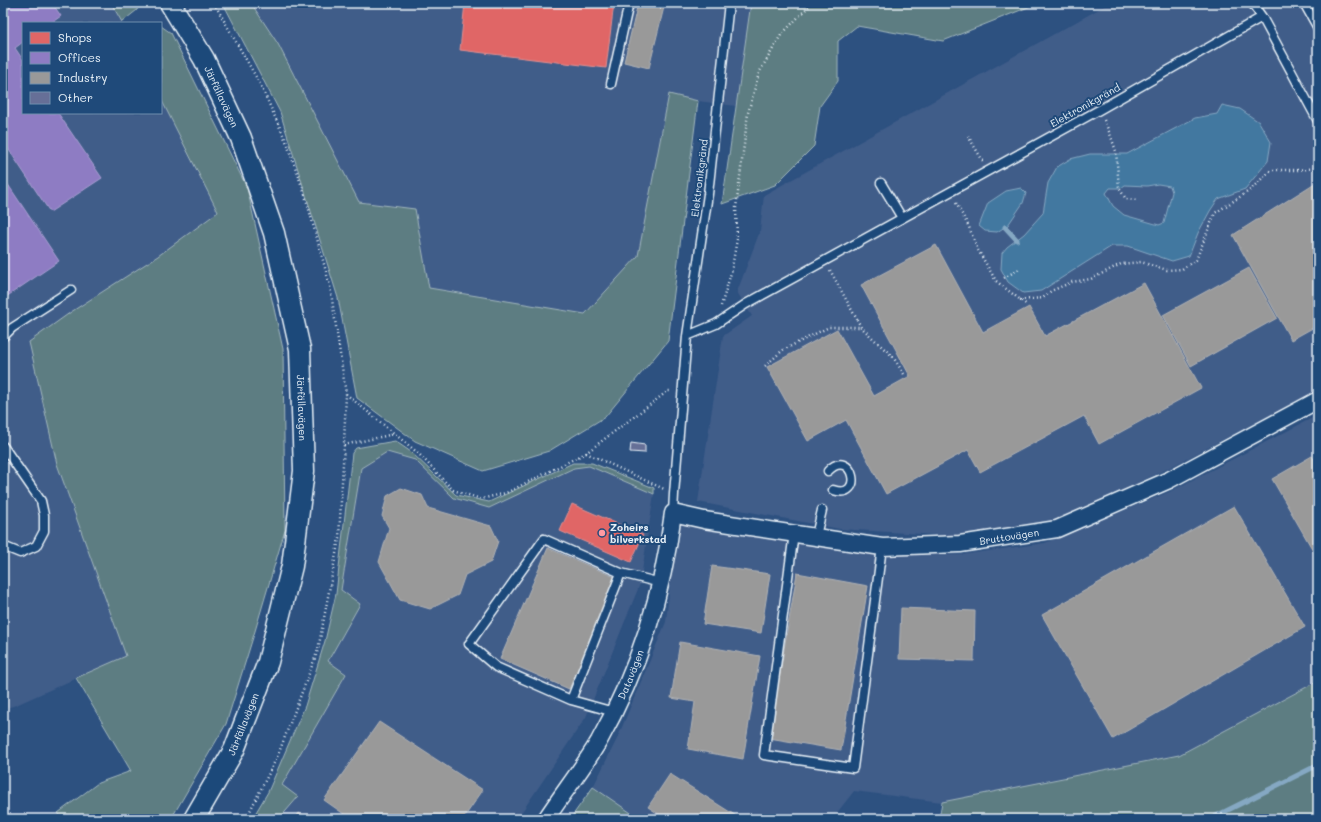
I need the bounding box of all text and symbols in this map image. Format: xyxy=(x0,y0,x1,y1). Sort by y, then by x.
legend xyxy=(22,22,162,114)
text: Shops xyxy=(58,29,92,45)
text: Offices xyxy=(58,49,101,65)
street label: Järfällavägen xyxy=(201,64,242,130)
text: Industry xyxy=(58,69,107,85)
street label: Elektronikgränd xyxy=(1048,80,1122,130)
text: Other xyxy=(58,89,93,105)
street label: Elektronikgränd xyxy=(687,138,711,218)
street label: Järfällavägen xyxy=(294,374,310,441)
place label: Zoheirs bilverkstad xyxy=(610,520,667,546)
street label: Bruttovägen xyxy=(978,525,1040,548)
marker: Zoheirs bilverkstad xyxy=(597,528,607,538)
street label: Datavägen xyxy=(614,648,647,702)
street label: Järfällavägen xyxy=(224,691,262,757)

